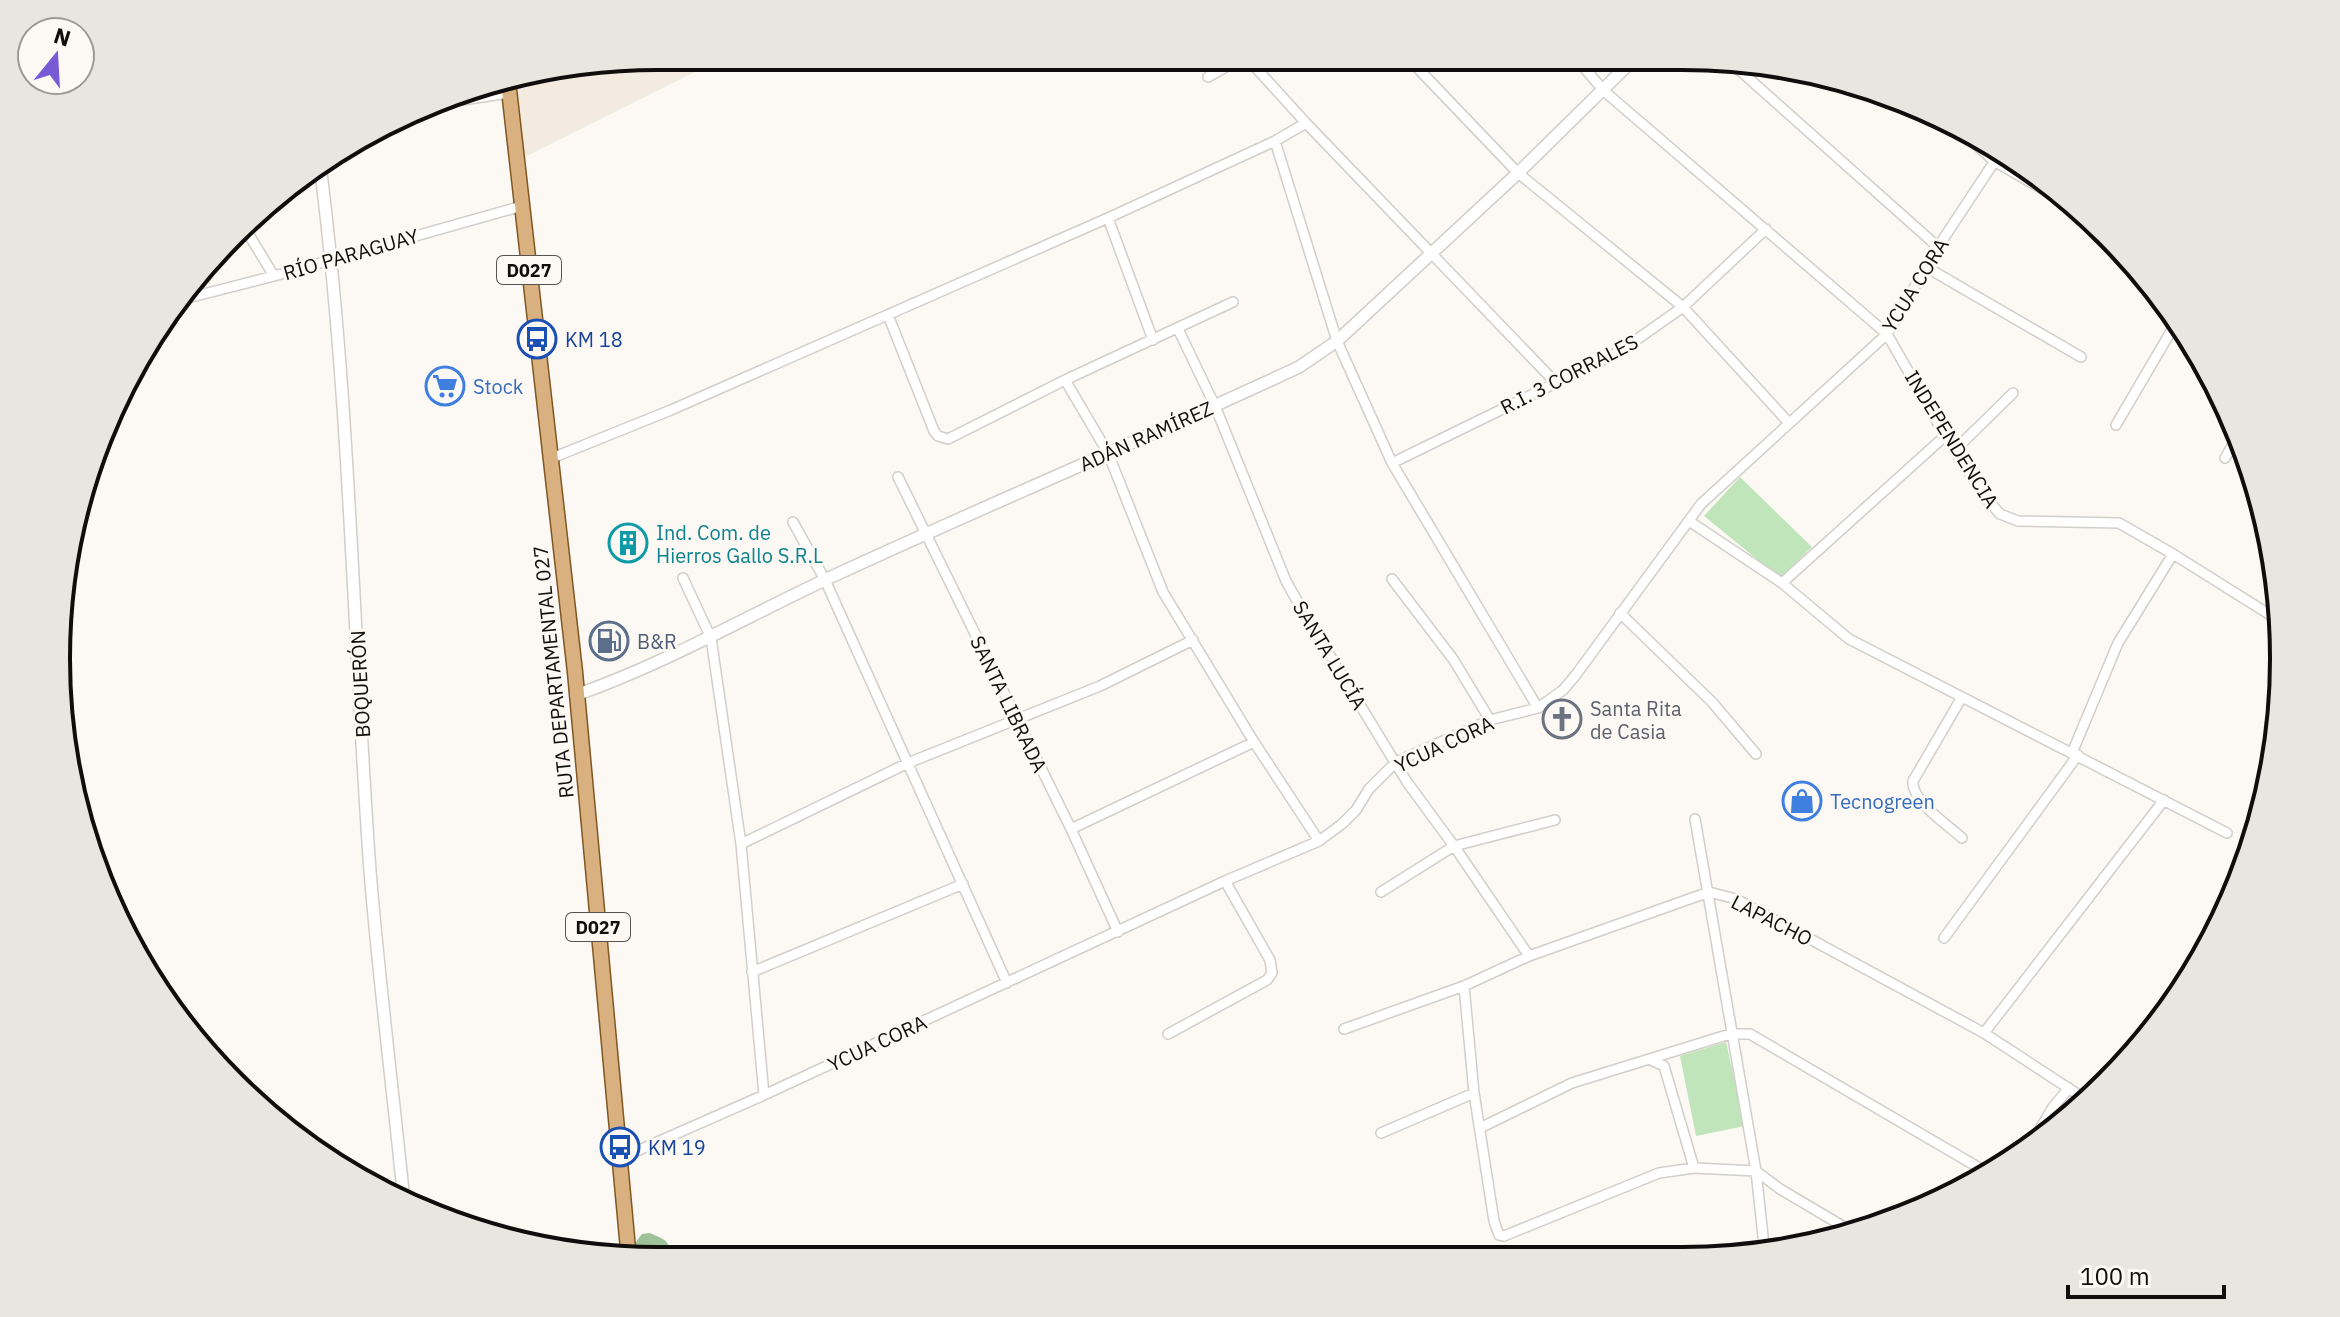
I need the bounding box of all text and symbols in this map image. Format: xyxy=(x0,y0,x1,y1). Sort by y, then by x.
north arrow xyxy=(16,16,96,96)
text: N xyxy=(50,20,74,53)
street label: RÍO PARAGUAY xyxy=(280,222,422,286)
street label: YCUA CORA xyxy=(1875,233,1955,337)
road number: D027 xyxy=(497,256,561,284)
bus stop icon: KM 18 xyxy=(516,318,558,360)
place label: KM 18 xyxy=(565,326,623,353)
street label: R.I. 3 CORRALES xyxy=(1496,328,1642,420)
supermarket icon: Stock xyxy=(424,365,466,407)
street label: INDEPENDENCIA xyxy=(1899,365,2005,513)
place label: Stock xyxy=(473,373,524,400)
street label: ADÁN RAMÍREZ xyxy=(1075,394,1217,478)
place label: Ind. Com. de Hierros Gallo S.R.L xyxy=(656,519,823,569)
building icon: Ind. Com. de Hierros Gallo S.R.L xyxy=(607,522,649,564)
street label: RUTA DEPARTAMENTAL 027 xyxy=(526,544,580,800)
street label: SANTA LUCÍA xyxy=(1287,596,1373,715)
fuel station icon: B&R xyxy=(588,620,630,662)
place label: B&R xyxy=(637,628,677,655)
street label: BOQUERÓN xyxy=(344,630,376,738)
street label: SANTA LIBRADA xyxy=(964,631,1054,777)
place label: Santa Rita de Casia xyxy=(1590,695,1682,745)
church icon: Santa Rita de Casia xyxy=(1541,698,1583,740)
street label: YCUA CORA xyxy=(1390,709,1498,779)
shop icon: Tecnogreen xyxy=(1781,780,1823,822)
place label: Tecnogreen xyxy=(1830,788,1935,815)
street label: LAPACHO xyxy=(1727,888,1817,952)
road number: D027 xyxy=(566,913,630,941)
street label: YCUA CORA xyxy=(823,1008,931,1078)
bus stop icon: KM 19 xyxy=(599,1126,641,1168)
place label: KM 19 xyxy=(648,1134,706,1161)
scale bar xyxy=(2068,1249,2224,1299)
text: 100 m xyxy=(2080,1260,2150,1292)

